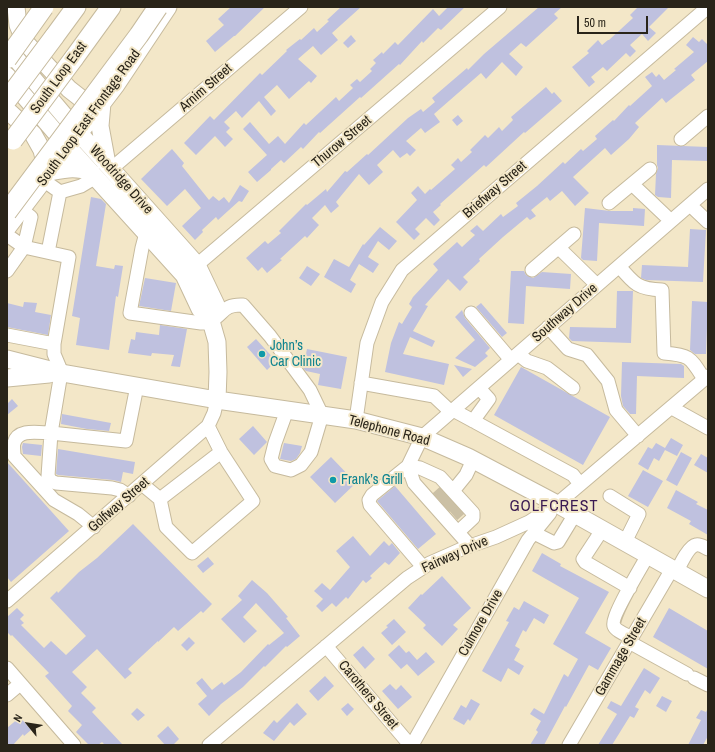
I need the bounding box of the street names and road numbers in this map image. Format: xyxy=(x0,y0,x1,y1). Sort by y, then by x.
street label: South Loop East xyxy=(27,39,91,117)
street label: South Loop East Frontage Road xyxy=(34,46,144,190)
street label: Arnim Street xyxy=(176,61,236,115)
street label: Thurow Street xyxy=(309,112,375,172)
street label: Woodridge Drive xyxy=(86,142,156,218)
street label: Briefway Street xyxy=(460,158,530,222)
street label: Southway Drive xyxy=(529,280,601,346)
street label: Telephone Road xyxy=(346,412,432,450)
street label: Golfway Street xyxy=(85,474,153,536)
street label: Fairway Drive xyxy=(419,533,491,577)
street label: Culmore Drive xyxy=(455,587,507,659)
street label: Gammage Street xyxy=(592,615,650,699)
street label: Carothers Street xyxy=(334,657,402,733)

